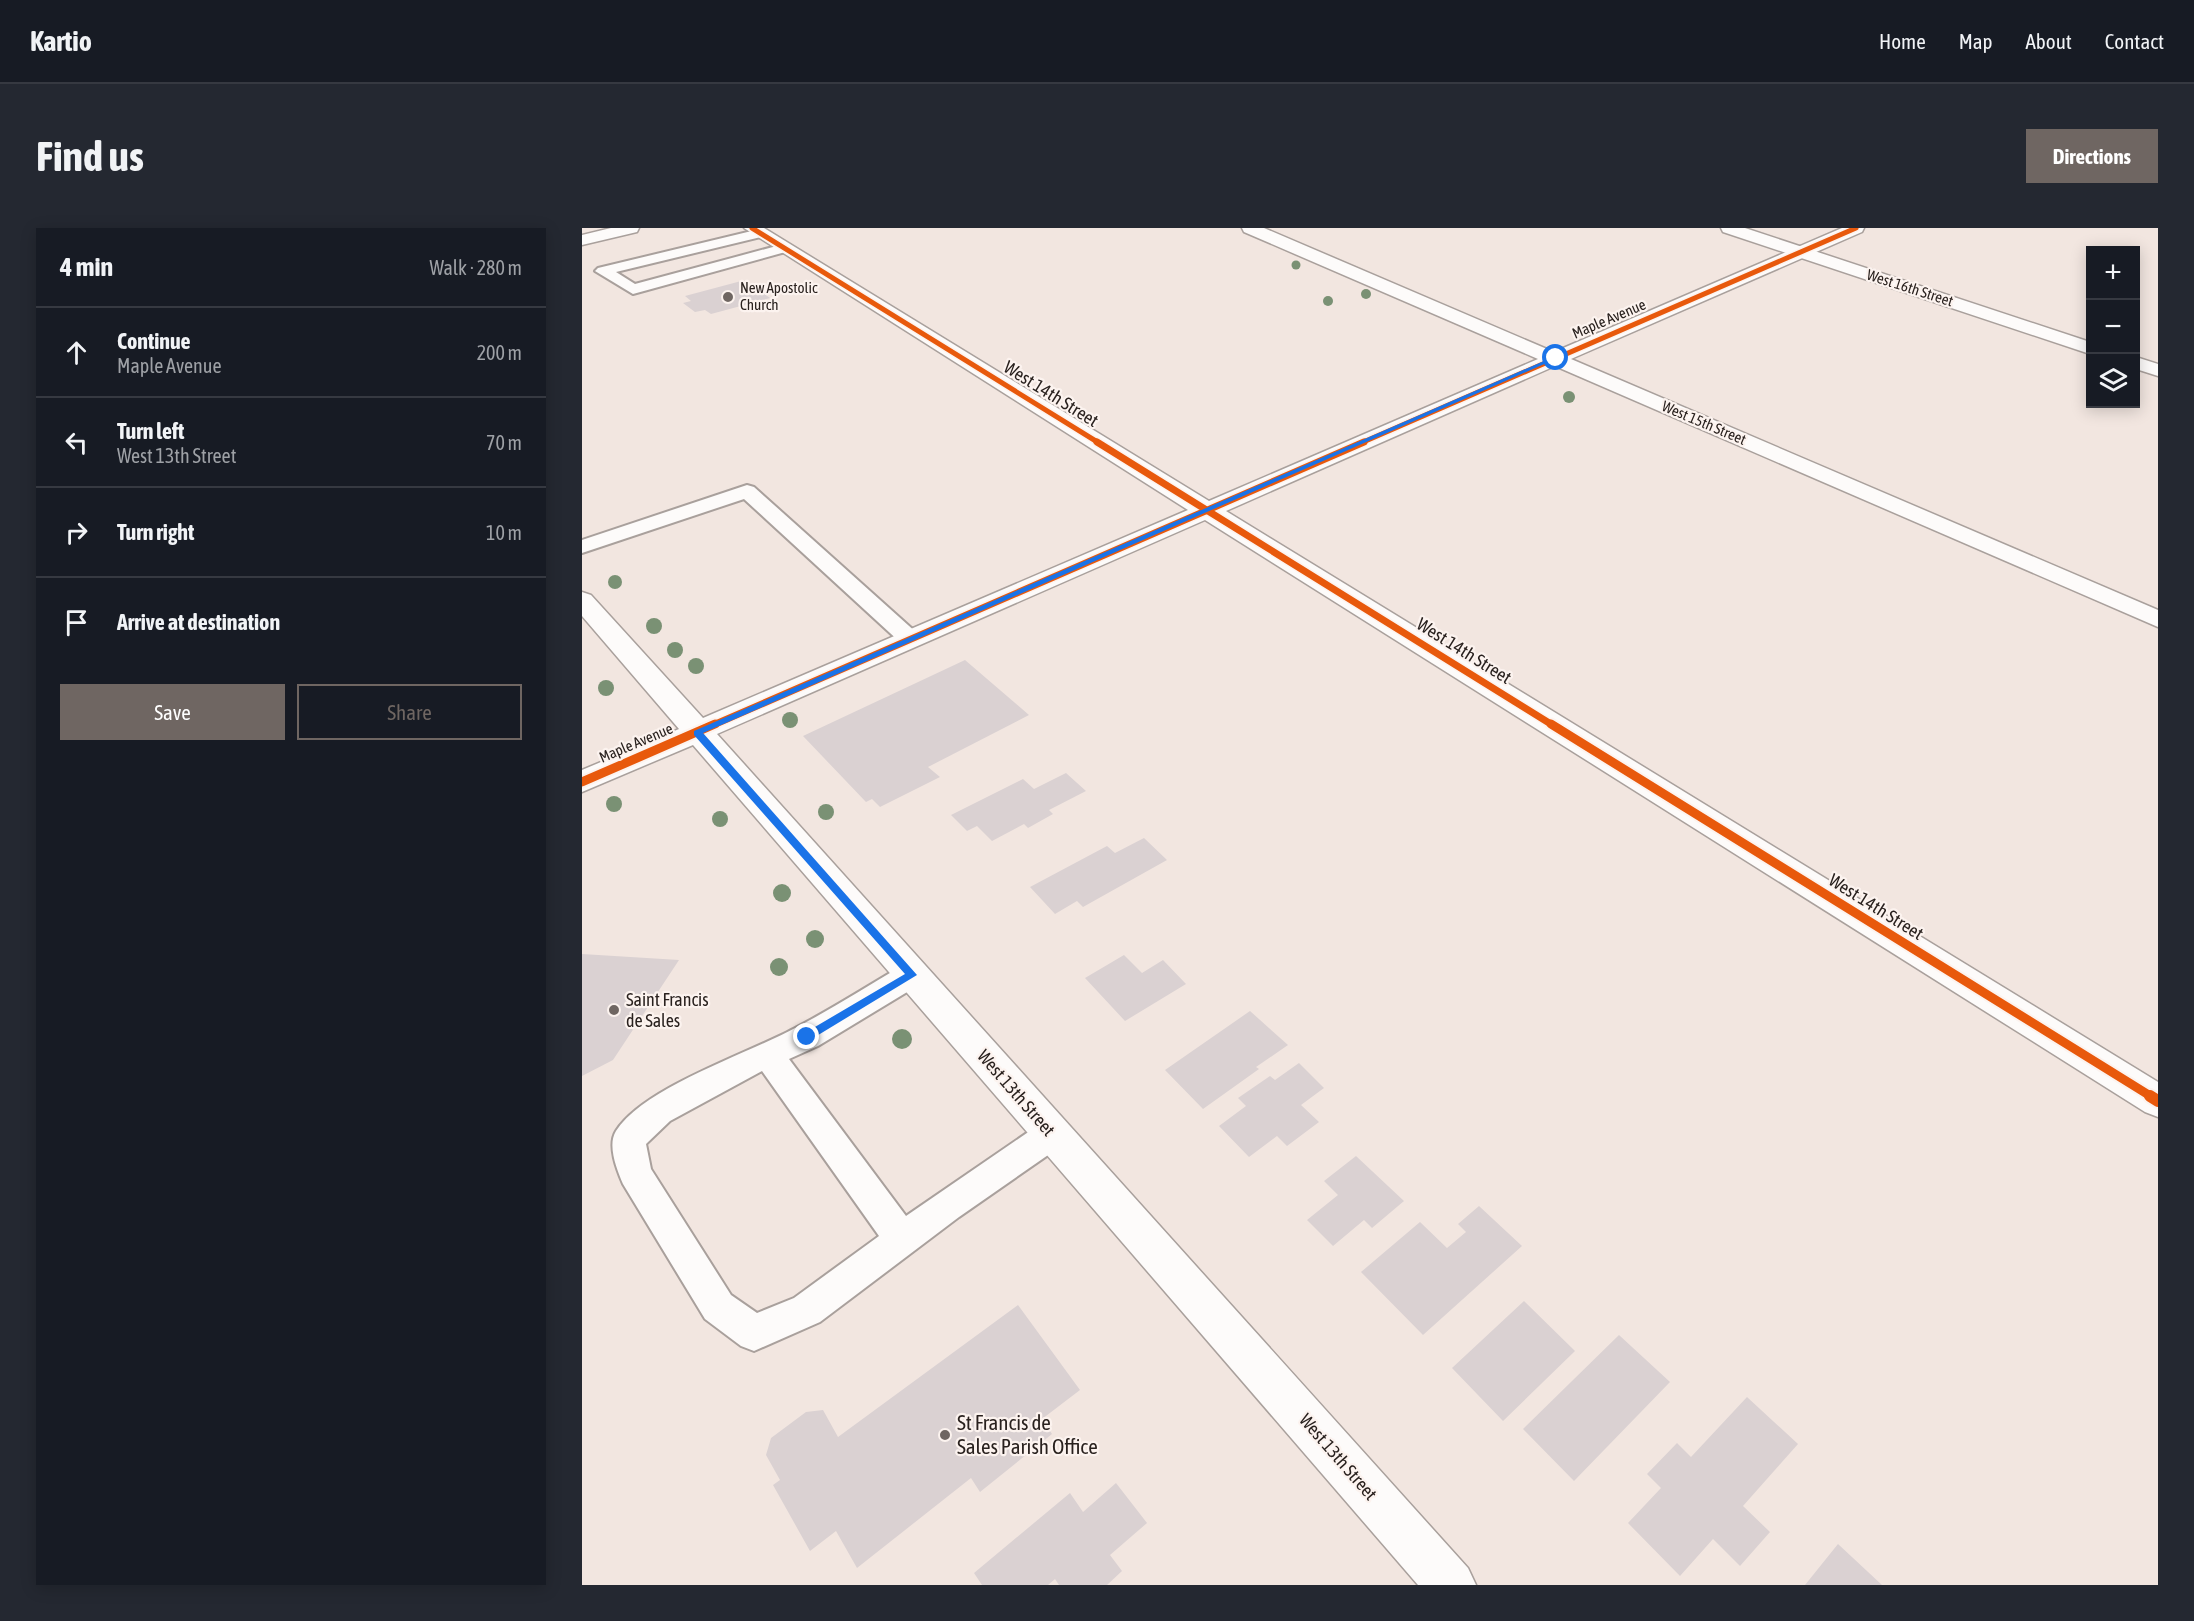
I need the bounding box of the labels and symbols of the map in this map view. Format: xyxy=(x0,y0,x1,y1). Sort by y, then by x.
street label: West 16th Street xyxy=(1865,266,1955,309)
place label: New Apostolic Church xyxy=(740,279,818,313)
marker: New Apostolic Church xyxy=(721,290,735,304)
street label: Maple Avenue xyxy=(1569,295,1648,342)
route start xyxy=(1542,344,1568,370)
street label: West 14th Street xyxy=(1000,356,1102,431)
street label: West 15th Street xyxy=(1660,397,1749,448)
street label: West 14th Street xyxy=(1413,613,1515,688)
street label: Maple Avenue xyxy=(596,719,675,766)
street label: West 14th Street xyxy=(1825,869,1927,944)
place label: Saint Francis de Sales xyxy=(626,989,709,1031)
marker: Saint Francis de Sales xyxy=(607,1003,621,1017)
route end xyxy=(793,1023,819,1049)
street label: West 13th Street xyxy=(973,1045,1060,1140)
street label: West 13th Street xyxy=(1295,1409,1382,1504)
place label: St Francis de Sales Parish Office xyxy=(957,1410,1098,1458)
marker: St Francis de Sales Parish Office xyxy=(938,1428,952,1442)

